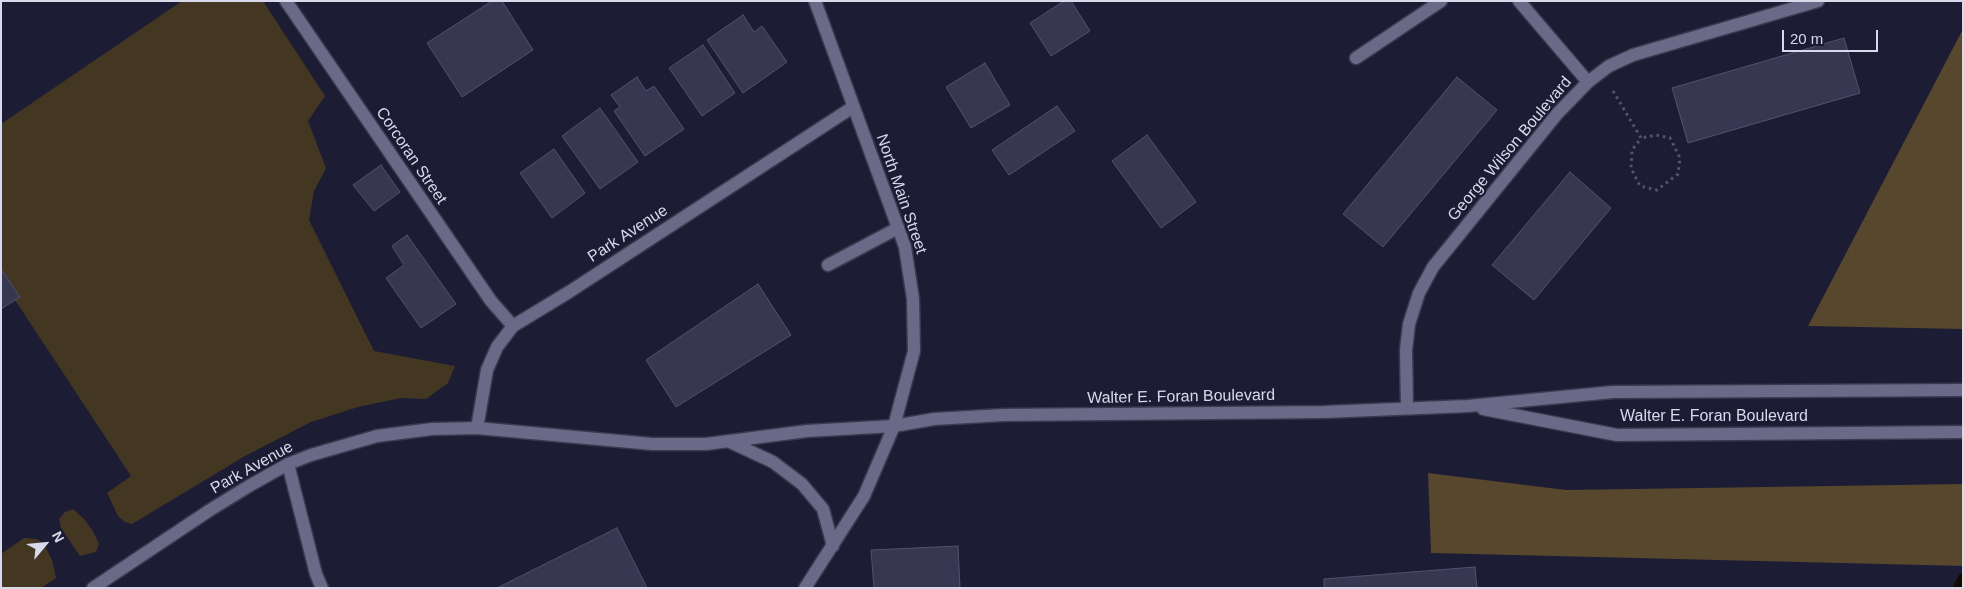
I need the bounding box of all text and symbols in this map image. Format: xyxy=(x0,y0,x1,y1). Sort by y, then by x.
scale bar xyxy=(1784,20,1880,52)
text: 20 m xyxy=(1790,30,1823,47)
street label: George Wilson Boulevard xyxy=(1444,73,1576,225)
street label: Corcoran Street xyxy=(371,104,451,208)
street label: North Main Street xyxy=(872,132,930,256)
street label: Park Avenue xyxy=(584,201,672,267)
street label: Walter E. Foran Boulevard xyxy=(1087,386,1275,408)
street label: Walter E. Foran Boulevard xyxy=(1620,407,1808,427)
street label: Park Avenue xyxy=(207,437,297,499)
north arrow xyxy=(20,519,70,569)
text: N xyxy=(49,529,68,545)

